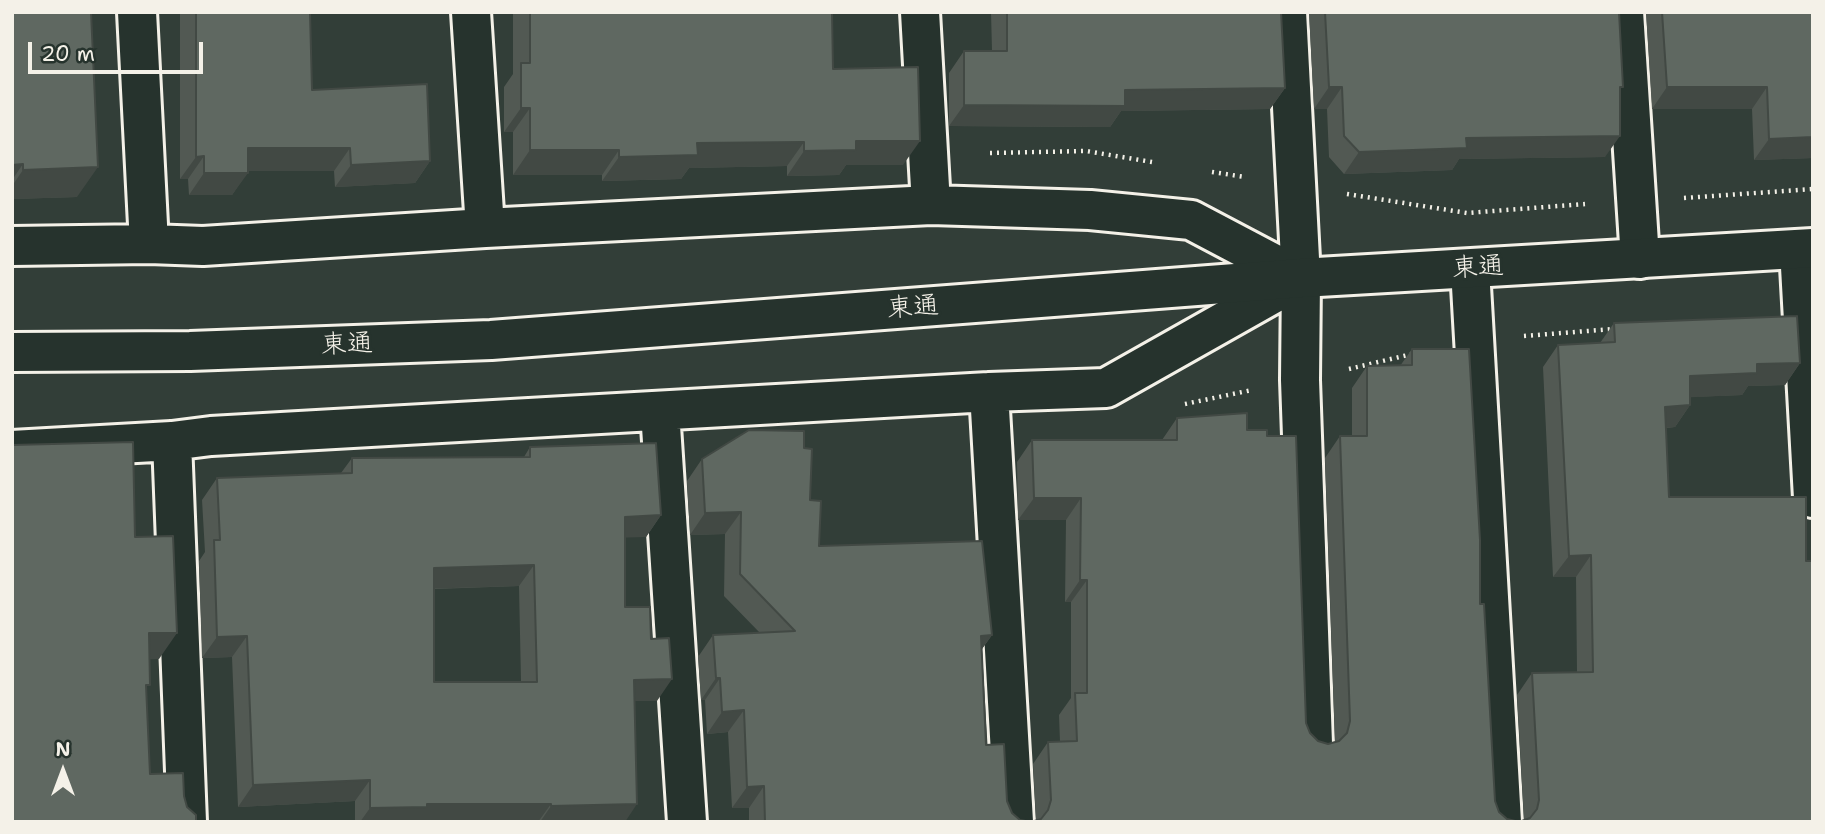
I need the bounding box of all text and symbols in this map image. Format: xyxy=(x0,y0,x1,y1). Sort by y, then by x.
scale bar xyxy=(32,28,206,72)
text: 20 m xyxy=(41,40,95,68)
street label: 東通 xyxy=(1451,251,1505,285)
street label: 東通 xyxy=(886,291,940,325)
street label: 東通 xyxy=(320,329,374,361)
north arrow xyxy=(28,736,98,806)
text: N xyxy=(55,737,71,762)

